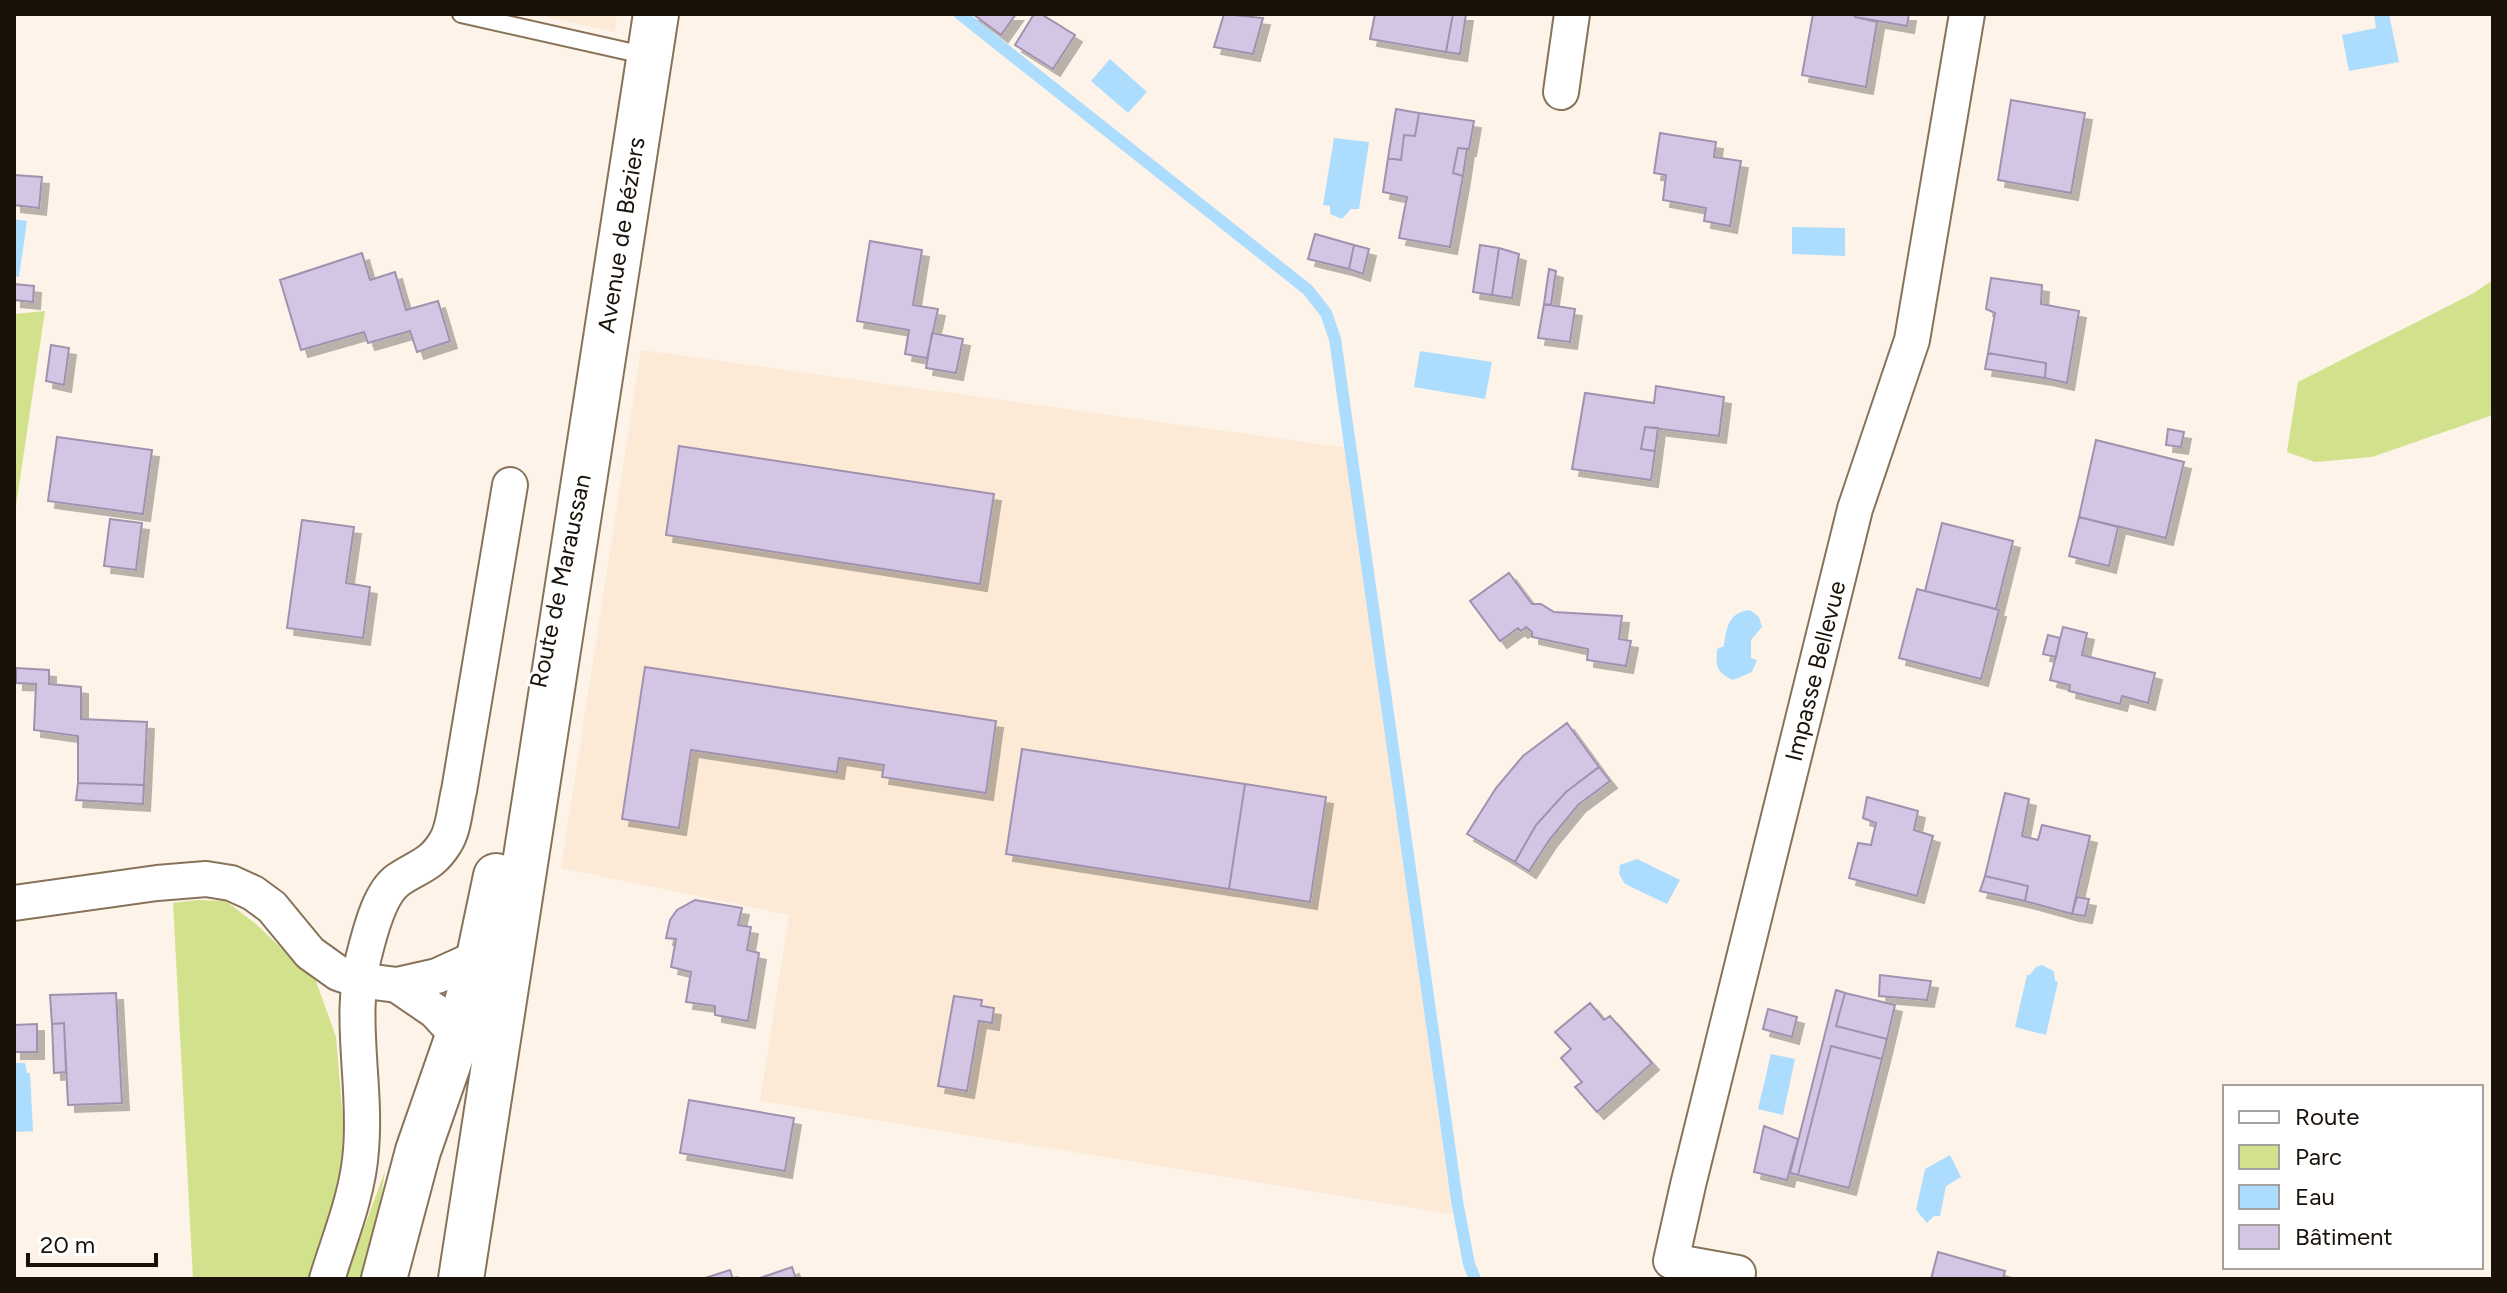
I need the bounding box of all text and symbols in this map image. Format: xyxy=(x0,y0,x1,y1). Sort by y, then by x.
street label: Avenue de Béziers xyxy=(591,135,651,335)
street label: Route de Maraussan xyxy=(523,471,597,691)
street label: Impasse Bellevue xyxy=(1779,578,1851,764)
legend xyxy=(2223,1085,2483,1269)
text: Route xyxy=(2295,1102,2359,1131)
text: Parc xyxy=(2295,1142,2342,1171)
text: Eau xyxy=(2295,1182,2335,1211)
scale bar xyxy=(28,1217,156,1267)
text: Bâtiment xyxy=(2295,1222,2393,1251)
text: 20 m xyxy=(40,1230,95,1259)

